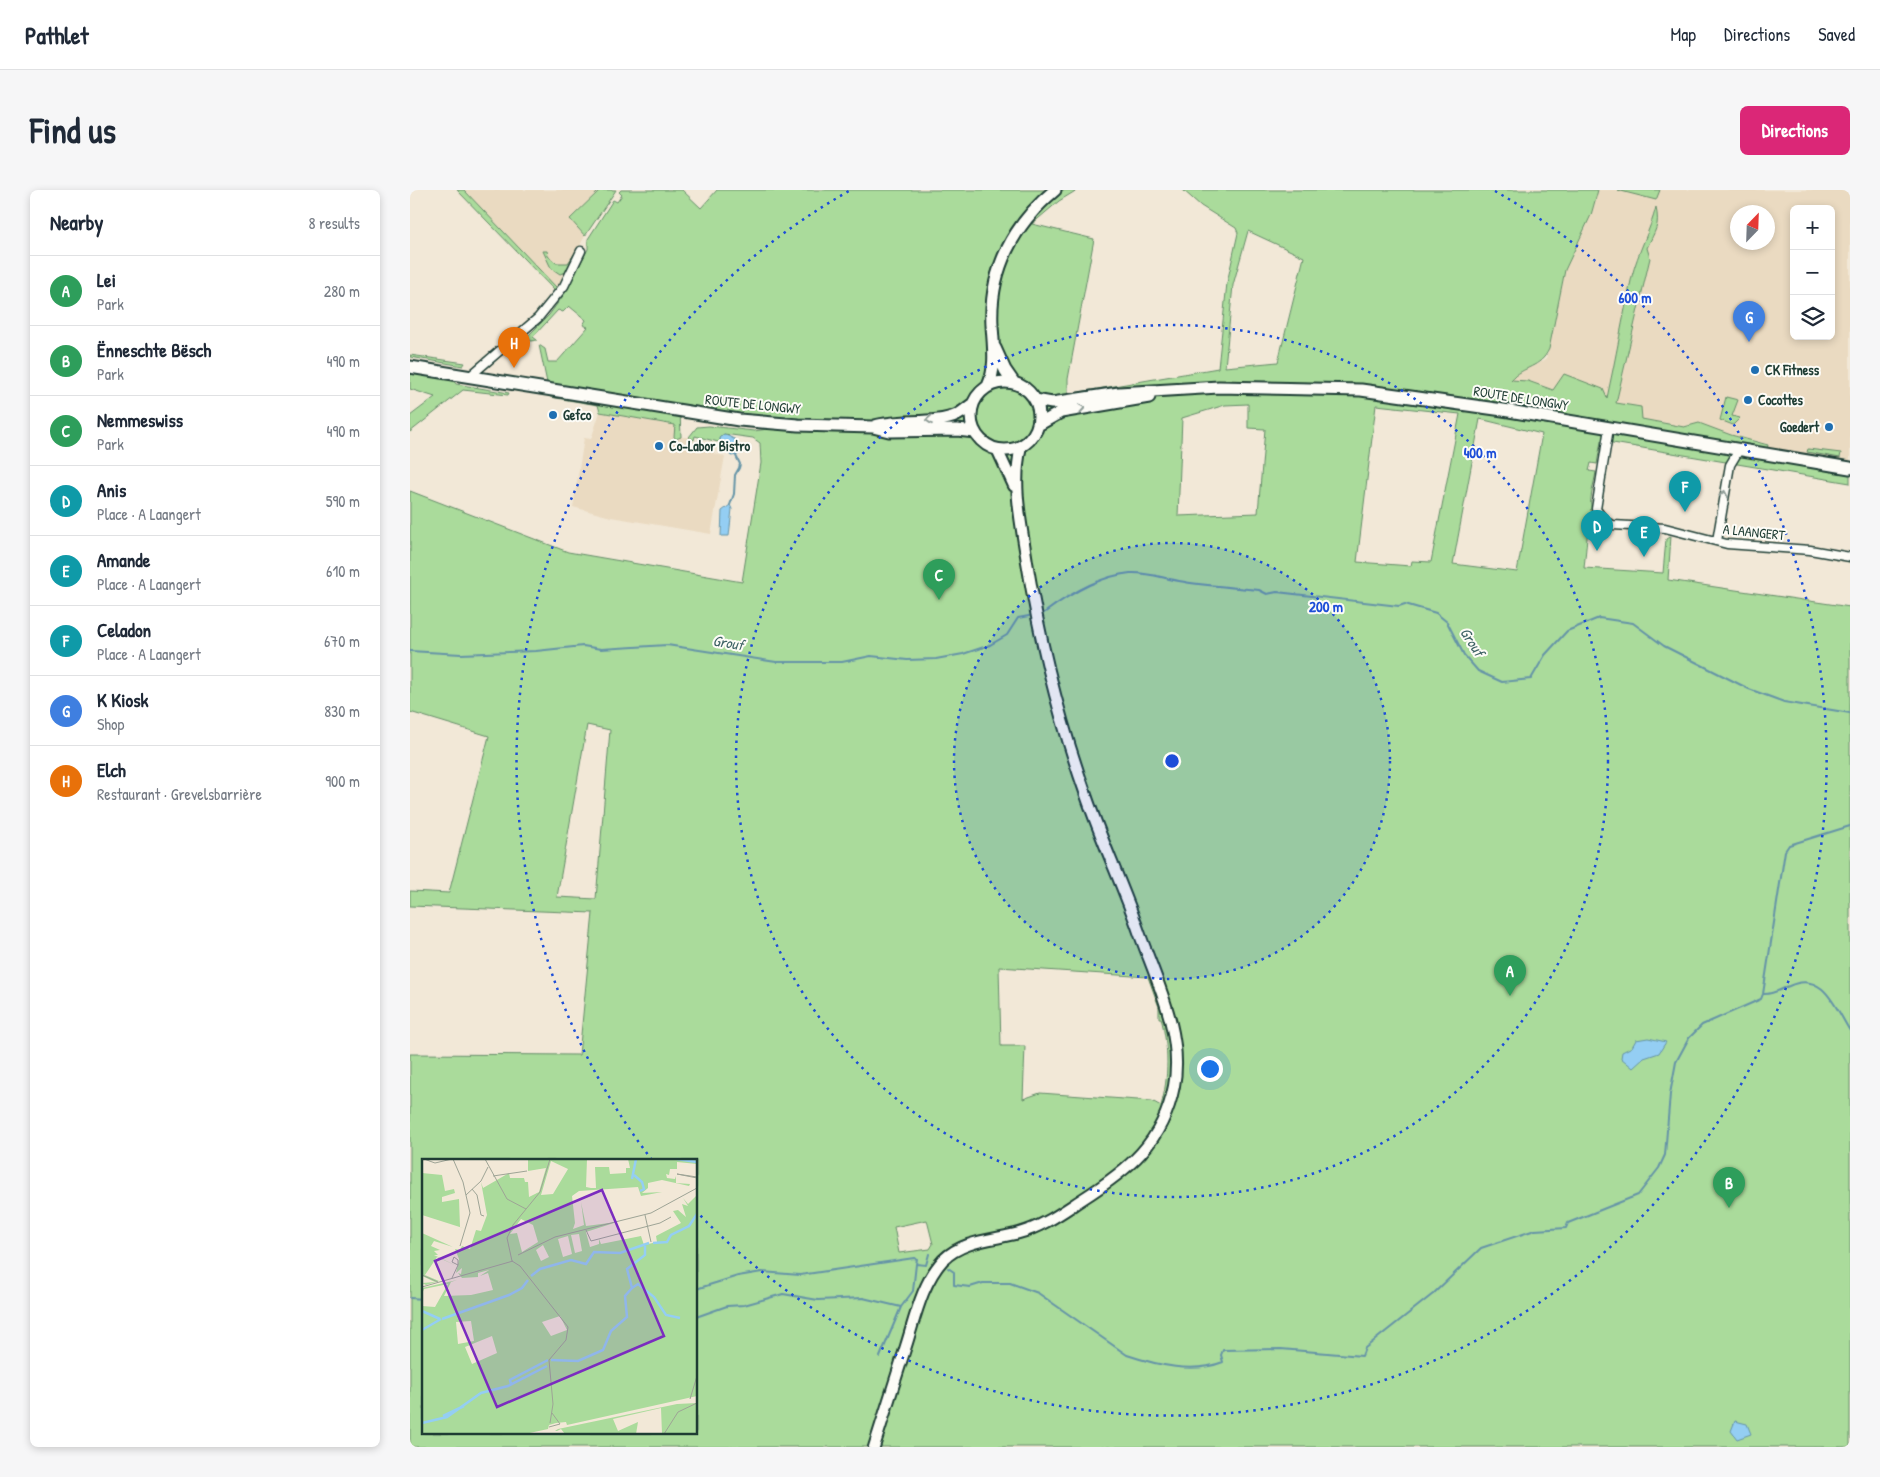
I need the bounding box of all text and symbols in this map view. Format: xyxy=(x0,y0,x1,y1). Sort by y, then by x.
text: Pathlet xyxy=(25,19,88,51)
text: Map xyxy=(1671,22,1696,47)
text: Directions xyxy=(1724,22,1790,47)
text: Saved xyxy=(1818,22,1855,47)
button: Directions xyxy=(1740,106,1850,155)
text: Find us xyxy=(30,107,116,154)
north arrow xyxy=(1730,205,1775,250)
map controls xyxy=(1790,205,1835,340)
button: + xyxy=(1790,205,1835,250)
text: Nearby xyxy=(50,208,103,237)
text: 8 results xyxy=(308,212,360,234)
button: − xyxy=(1790,250,1835,295)
text: Lei xyxy=(97,267,116,293)
text: A xyxy=(62,280,70,302)
text: 280 m xyxy=(324,280,360,302)
text: 600 m xyxy=(1618,287,1652,308)
text: Park xyxy=(97,293,124,315)
button: layers xyxy=(1790,295,1835,340)
pin: G xyxy=(1733,301,1765,342)
pin: H xyxy=(498,327,530,368)
text: Ënneschte Bësch xyxy=(97,337,211,363)
text: B xyxy=(62,350,70,372)
text: 490 m xyxy=(326,350,360,372)
place label: CK Fitness xyxy=(1765,360,1820,379)
text: Park xyxy=(97,363,124,385)
marker: CK Fitness xyxy=(1749,364,1761,376)
street label: ROUTE DE LONGWY xyxy=(1472,381,1571,415)
street label: ROUTE DE LONGWY xyxy=(704,389,802,418)
place label: Cocottes xyxy=(1758,390,1804,409)
marker: Cocottes xyxy=(1742,394,1754,406)
one-way arrow xyxy=(1078,404,1087,414)
place label: Gefco xyxy=(563,405,592,424)
text: Nemmeswiss xyxy=(97,407,183,433)
marker: Gefco xyxy=(547,409,559,421)
one-way arrow xyxy=(924,414,932,425)
place label: Goedert xyxy=(1780,417,1820,436)
text: C xyxy=(62,420,70,442)
text: 490 m xyxy=(326,420,360,442)
marker: Goedert xyxy=(1823,421,1835,433)
text: Park xyxy=(97,433,124,455)
place label: Co-Labor Bistro xyxy=(669,436,751,455)
marker: Co-Labor Bistro xyxy=(653,440,665,452)
text: 400 m xyxy=(1464,442,1496,463)
pin: F xyxy=(1669,471,1701,512)
text: Anis xyxy=(97,477,126,503)
text: D xyxy=(62,490,70,512)
text: 590 m xyxy=(326,490,360,512)
one-way arrow xyxy=(1719,490,1729,498)
text: Place · A Laangert xyxy=(97,503,201,525)
pin: D xyxy=(1581,510,1613,551)
pin: E xyxy=(1628,516,1660,557)
street label: A LAANGERT xyxy=(1722,519,1786,544)
text: Amande xyxy=(97,547,150,573)
pin: C xyxy=(923,559,955,600)
text: E xyxy=(62,560,70,582)
text: 610 m xyxy=(326,560,360,582)
text: Place · A Laangert xyxy=(97,573,201,595)
text: 200 m xyxy=(1309,596,1343,617)
text: Celadon xyxy=(97,617,151,643)
water label: Grouf xyxy=(1455,623,1491,662)
text: F xyxy=(63,630,69,652)
text: 670 m xyxy=(324,630,360,652)
water label: Grouf xyxy=(711,630,747,656)
text: Place · A Laangert xyxy=(97,643,201,665)
text: K Kiosk xyxy=(97,687,148,713)
text: G xyxy=(62,700,70,722)
text: 830 m xyxy=(324,700,360,722)
text: Shop xyxy=(97,713,124,735)
centre of rings xyxy=(1163,752,1181,770)
text: Elch xyxy=(97,757,126,783)
text: H xyxy=(62,770,70,792)
text: 900 m xyxy=(325,770,360,792)
text: Restaurant · Grevelsbarrière xyxy=(97,783,262,805)
pin: A xyxy=(1494,955,1526,996)
your location xyxy=(1197,1056,1223,1082)
inset map xyxy=(422,1159,698,1434)
pin: B xyxy=(1713,1167,1745,1208)

